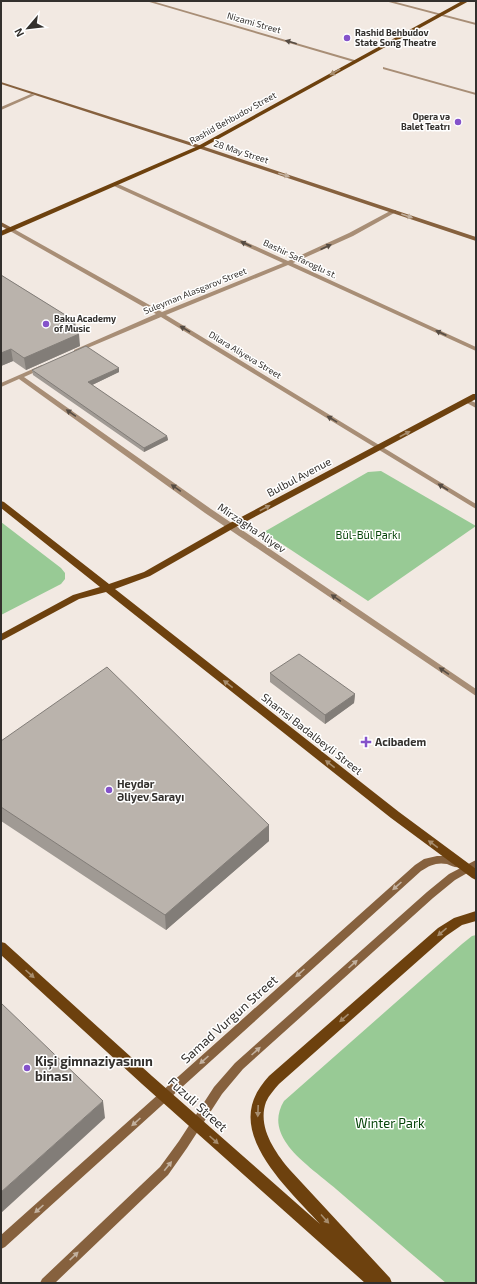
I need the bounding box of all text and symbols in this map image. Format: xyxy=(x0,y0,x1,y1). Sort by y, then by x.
north arrow xyxy=(8,8,48,48)
street label: Nizami Street xyxy=(226,10,283,36)
text: N xyxy=(11,26,26,39)
place label: Rashid Behbudov State Song Theatre xyxy=(355,27,436,48)
marker: Rashid Behbudov State Song Theatre xyxy=(342,33,352,43)
one-way arrow xyxy=(285,39,297,45)
one-way arrow xyxy=(329,69,341,76)
street label: Rashid Behbudov Street xyxy=(187,89,279,146)
place label: Opera və Balet Teatrı xyxy=(401,111,450,132)
marker: Opera və Balet Teatrı xyxy=(453,117,463,127)
street label: 28 May Street xyxy=(212,137,270,166)
one-way arrow xyxy=(278,172,290,178)
one-way arrow xyxy=(402,213,414,219)
street label: Bashir Safaroglu st. xyxy=(262,237,339,280)
one-way arrow xyxy=(240,241,252,247)
one-way arrow xyxy=(321,244,332,250)
street label: Suleyman Alasgarov Street xyxy=(142,265,248,316)
place label: Baku Academy of Music xyxy=(54,313,117,334)
marker: Baku Academy of Music xyxy=(41,319,51,329)
one-way arrow xyxy=(179,326,191,333)
street label: Dilara Aliyeva Street xyxy=(207,329,284,381)
one-way arrow xyxy=(435,330,446,336)
one-way arrow xyxy=(65,409,76,417)
one-way arrow xyxy=(326,415,338,422)
one-way arrow xyxy=(399,431,411,437)
street label: Bulbul Avenue xyxy=(264,454,333,499)
one-way arrow xyxy=(437,483,449,490)
one-way arrow xyxy=(171,484,182,493)
street label: Mirzagha Aliyev xyxy=(216,500,289,555)
one-way arrow xyxy=(260,505,271,511)
park label: Bül-Bül Parkı xyxy=(336,528,400,541)
one-way arrow xyxy=(331,594,341,602)
one-way arrow xyxy=(439,667,449,675)
one-way arrow xyxy=(223,680,234,688)
street label: Shamsi Badalbeyli Street xyxy=(259,690,365,777)
place label: Acibadem xyxy=(375,735,426,748)
marker: Acibadem xyxy=(360,736,372,748)
one-way arrow xyxy=(325,760,336,769)
place label: Heydər Əliyev Sarayı xyxy=(117,777,184,804)
marker: Heydər Əliyev Sarayı xyxy=(104,785,114,795)
one-way arrow xyxy=(428,839,439,848)
one-way arrow xyxy=(392,882,402,891)
one-way arrow xyxy=(436,928,447,937)
one-way arrow xyxy=(348,959,358,968)
one-way arrow xyxy=(25,969,35,978)
one-way arrow xyxy=(295,969,306,978)
street label: Samad Vurgun Street xyxy=(177,971,281,1067)
one-way arrow xyxy=(339,1013,349,1023)
one-way arrow xyxy=(251,1046,261,1055)
place label: Kişi gimnaziyasının binası xyxy=(35,1053,153,1084)
one-way arrow xyxy=(198,1056,209,1065)
marker: Kişi gimnaziyasının binası xyxy=(22,1063,32,1073)
street label: Fuzuli Street xyxy=(165,1073,231,1135)
one-way arrow xyxy=(255,1105,261,1118)
park label: Winter Park xyxy=(355,1115,425,1131)
one-way arrow xyxy=(131,1117,141,1127)
one-way arrow xyxy=(209,1135,220,1144)
one-way arrow xyxy=(164,1161,172,1172)
one-way arrow xyxy=(34,1204,44,1213)
one-way arrow xyxy=(320,1214,329,1224)
one-way arrow xyxy=(69,1252,79,1261)

